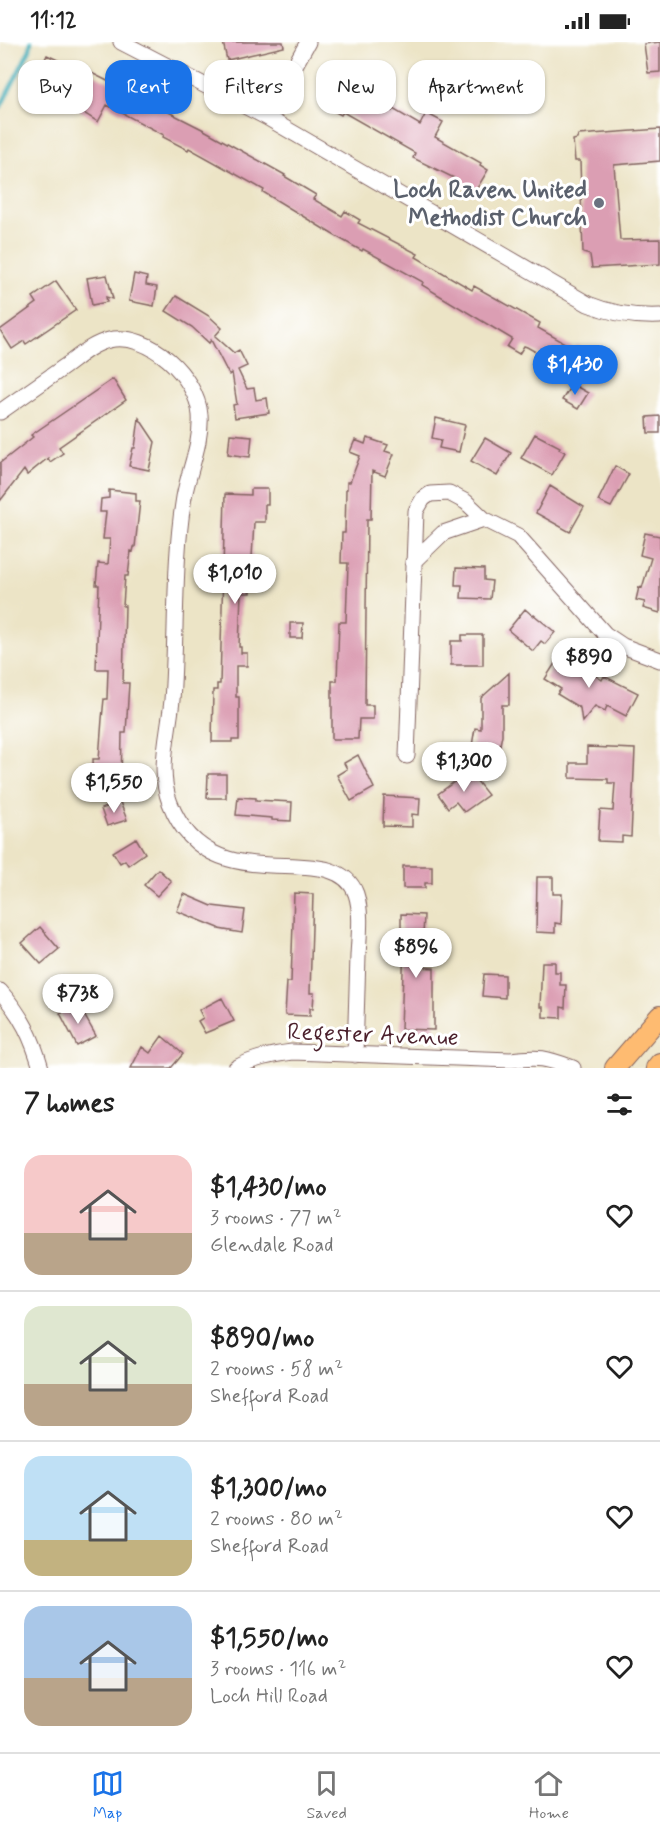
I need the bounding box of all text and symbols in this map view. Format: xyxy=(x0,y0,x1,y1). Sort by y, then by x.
text: 11:12 xyxy=(30,7,77,35)
chip: Buy xyxy=(18,60,93,114)
chip: Rent xyxy=(105,60,192,114)
chip: Filters xyxy=(204,60,304,114)
chip: New xyxy=(316,60,396,114)
chip: Apartment xyxy=(408,60,545,114)
place label: Loch Raven United Methodist Church xyxy=(393,175,587,234)
marker: Loch Raven United Methodist Church xyxy=(592,196,606,210)
pin: $1,430 xyxy=(526,345,624,396)
text: $1,430 xyxy=(547,351,603,378)
pin: $1,010 xyxy=(186,554,284,605)
text: $1,010 xyxy=(207,560,263,587)
pin: $890 xyxy=(553,638,625,689)
text: $890 xyxy=(566,644,613,671)
pin: $1,300 xyxy=(415,742,513,793)
text: $1,300 xyxy=(436,748,492,775)
pin: $1,550 xyxy=(65,763,163,814)
text: $1,550 xyxy=(85,769,143,796)
pin: $896 xyxy=(380,928,452,979)
text: $896 xyxy=(394,934,438,961)
pin: $738 xyxy=(42,974,114,1025)
text: $738 xyxy=(56,980,100,1007)
street label: Regester Avenue xyxy=(287,1017,459,1057)
text: 7 homes xyxy=(24,1087,115,1121)
icon: filters xyxy=(603,1088,636,1121)
text: $1,430/mo xyxy=(210,1171,327,1205)
icon: home xyxy=(72,1179,144,1251)
icon: heart xyxy=(603,1199,636,1232)
text: 3 rooms · 77 m² xyxy=(210,1205,342,1232)
text: Glendale Road xyxy=(210,1232,333,1259)
text: $890/mo xyxy=(210,1322,314,1356)
icon: home xyxy=(72,1330,144,1402)
icon: heart xyxy=(603,1350,636,1383)
text: 2 rooms · 58 m² xyxy=(210,1356,343,1383)
text: Shefford Road xyxy=(210,1383,329,1410)
text: $1,300/mo xyxy=(210,1472,327,1506)
icon: home xyxy=(72,1480,144,1552)
icon: heart xyxy=(603,1500,636,1533)
text: 2 rooms · 80 m² xyxy=(210,1506,343,1533)
text: Shefford Road xyxy=(210,1533,329,1560)
text: $1,550/mo xyxy=(210,1622,329,1656)
icon: home xyxy=(72,1630,144,1702)
icon: heart xyxy=(603,1650,636,1683)
text: 3 rooms · 116 m² xyxy=(210,1656,346,1683)
text: Loch Hill Road xyxy=(210,1683,328,1710)
tab: Map xyxy=(91,1767,124,1824)
tab: Saved xyxy=(306,1767,347,1824)
tab: Home xyxy=(529,1767,569,1824)

